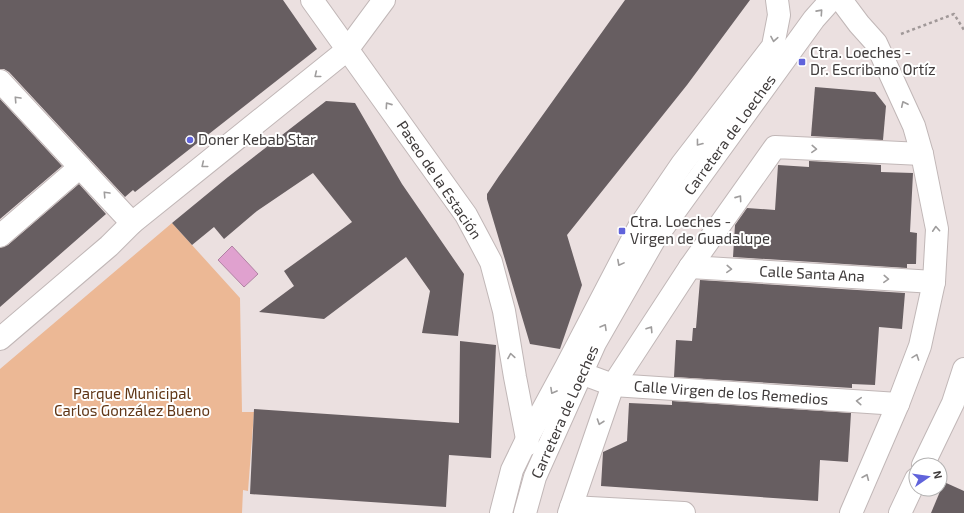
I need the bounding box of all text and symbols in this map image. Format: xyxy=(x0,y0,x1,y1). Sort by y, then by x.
one-way arrow xyxy=(815,10,822,17)
one-way arrow xyxy=(771,35,779,42)
place label: Ctra. Loeches - Dr. Escribano Ortíz xyxy=(810,43,936,78)
marker: Ctra. Loeches - Dr. Escribano Ortíz xyxy=(797,57,807,67)
one-way arrow xyxy=(314,70,321,77)
street label: Carretera de Loeches xyxy=(680,71,779,198)
one-way arrow xyxy=(15,96,22,104)
one-way arrow xyxy=(901,101,909,108)
one-way arrow xyxy=(386,103,393,110)
street label: Paseo de la Estación xyxy=(394,117,486,242)
place label: Doner Kebab Star xyxy=(198,130,316,148)
marker: Doner Kebab Star xyxy=(185,135,195,145)
one-way arrow xyxy=(696,139,703,146)
one-way arrow xyxy=(811,145,817,153)
one-way arrow xyxy=(202,161,209,168)
one-way arrow xyxy=(104,192,111,199)
one-way arrow xyxy=(734,195,742,202)
place label: Ctra. Loeches - Virgen de Guadalupe xyxy=(630,212,770,247)
marker: Ctra. Loeches - Virgen de Guadalupe xyxy=(617,226,627,236)
one-way arrow xyxy=(932,226,941,232)
one-way arrow xyxy=(617,259,625,267)
street label: Calle Santa Ana xyxy=(759,261,865,285)
one-way arrow xyxy=(726,265,732,274)
one-way arrow xyxy=(883,275,889,283)
one-way arrow xyxy=(599,324,606,331)
one-way arrow xyxy=(645,326,652,333)
street label: Carretera de Loeches xyxy=(527,342,602,481)
one-way arrow xyxy=(507,353,516,359)
one-way arrow xyxy=(911,353,919,360)
street label: Calle Virgen de los Remedios xyxy=(633,376,829,408)
park label: Parque Municipal Carlos González Bueno xyxy=(54,384,210,419)
one-way arrow xyxy=(551,387,558,394)
one-way arrow xyxy=(856,397,862,406)
one-way arrow xyxy=(597,418,605,425)
north arrow xyxy=(908,457,948,497)
text: N xyxy=(931,469,945,480)
one-way arrow xyxy=(861,474,869,481)

